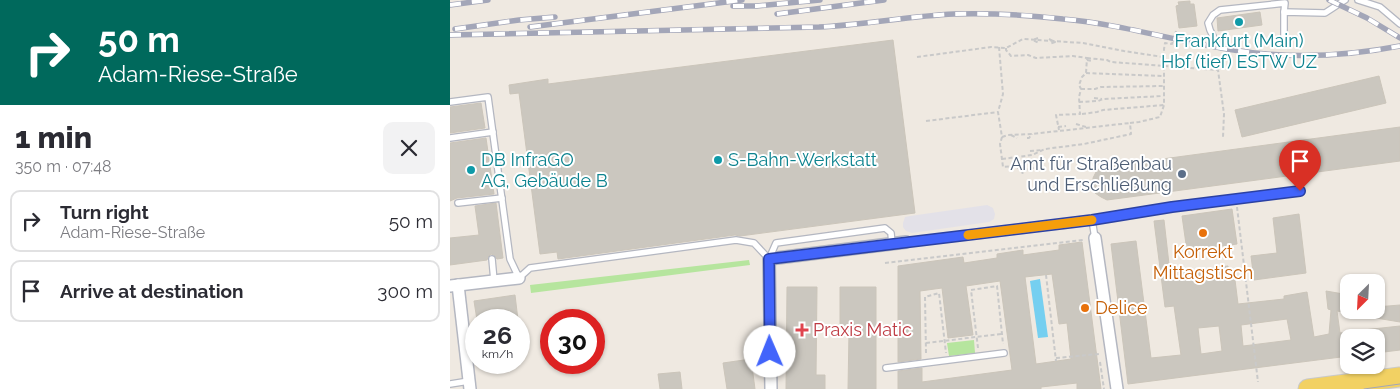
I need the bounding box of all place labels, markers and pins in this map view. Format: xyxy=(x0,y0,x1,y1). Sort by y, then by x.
marker: Frankfurt (Main) Hbf (tief) ESTW UZ xyxy=(1233,16,1245,28)
place label: Frankfurt (Main) Hbf (tief) ESTW UZ xyxy=(1161,30,1317,72)
pin xyxy=(1279,140,1321,191)
place label: DB InfraGO AG, Gebäude B xyxy=(481,149,608,191)
place label: S-Bahn-Werkstatt xyxy=(728,149,877,170)
place label: Amt für Straßenbau und Erschließung xyxy=(1010,153,1172,195)
marker: S-Bahn-Werkstatt xyxy=(712,154,724,166)
marker: DB InfraGO AG, Gebäude B xyxy=(465,164,477,176)
marker: Amt für Straßenbau und Erschließung xyxy=(1176,168,1188,180)
marker: Korrekt Mittagstisch xyxy=(1197,227,1209,239)
place label: Korrekt Mittagstisch xyxy=(1153,241,1253,283)
place label: Delice xyxy=(1095,297,1148,318)
marker: Delice xyxy=(1079,302,1091,314)
place label: Praxis Matic xyxy=(813,319,912,340)
marker: Praxis Matic xyxy=(795,323,809,337)

